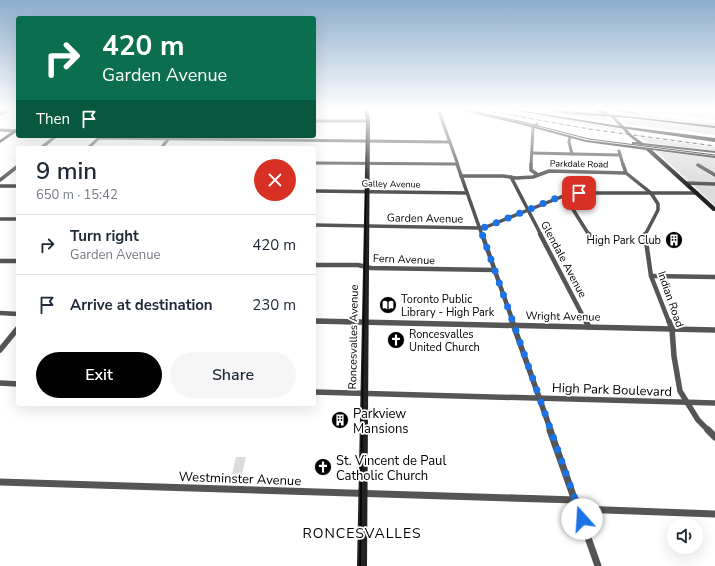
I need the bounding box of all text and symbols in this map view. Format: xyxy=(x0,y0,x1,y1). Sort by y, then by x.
text: 420 m xyxy=(102,27,185,65)
icon: right xyxy=(36,32,88,84)
text: Garden Avenue xyxy=(102,63,227,87)
icon: arrive xyxy=(78,108,100,130)
text: Then xyxy=(36,109,70,129)
text: 9 min xyxy=(36,155,97,187)
street label: Parkdale Road xyxy=(550,157,608,171)
button: close xyxy=(254,159,296,201)
pin xyxy=(562,176,596,210)
street label: Galley Avenue xyxy=(361,177,421,191)
icon: arrive xyxy=(568,182,590,204)
text: 650 m · 15:42 xyxy=(36,186,118,204)
street label: Garden Avenue xyxy=(387,210,463,227)
street label: Glendale Avenue xyxy=(537,218,590,300)
text: Turn right xyxy=(70,226,139,246)
building icon: High Park Club xyxy=(664,230,684,250)
place label: High Park Club xyxy=(587,233,661,248)
icon: right xyxy=(36,234,58,256)
text: 420 m xyxy=(252,235,296,255)
text: Garden Avenue xyxy=(70,246,160,264)
street label: Fern Avenue xyxy=(373,251,435,268)
street label: Indian Road xyxy=(654,269,687,329)
street label: Roncesvalles Avenue xyxy=(345,284,362,390)
place label: Toronto Public Library - High Park xyxy=(401,292,495,320)
icon: arrive xyxy=(36,294,58,316)
text: Arrive at destination xyxy=(70,295,213,315)
text: 230 m xyxy=(252,295,296,315)
library icon: Toronto Public Library - High Park xyxy=(378,295,398,315)
street label: Wright Avenue xyxy=(525,308,601,325)
place label: Roncesvalles United Church xyxy=(409,327,480,355)
church icon: Roncesvalles United Church xyxy=(386,330,406,350)
button: Exit xyxy=(36,352,162,398)
button: Share xyxy=(170,352,296,398)
street label: High Park Boulevard xyxy=(552,379,672,401)
place label: Parkview Mansions xyxy=(353,405,409,438)
building icon: Parkview Mansions xyxy=(330,410,350,430)
place label: St. Vincent de Paul Catholic Church xyxy=(336,452,446,485)
church icon: St. Vincent de Paul Catholic Church xyxy=(313,457,333,477)
street label: Westminster Avenue xyxy=(178,468,302,490)
position arrow xyxy=(561,498,603,540)
map controls xyxy=(667,518,703,554)
button: sound xyxy=(667,518,703,554)
district label: RONCESVALLES xyxy=(302,524,422,543)

